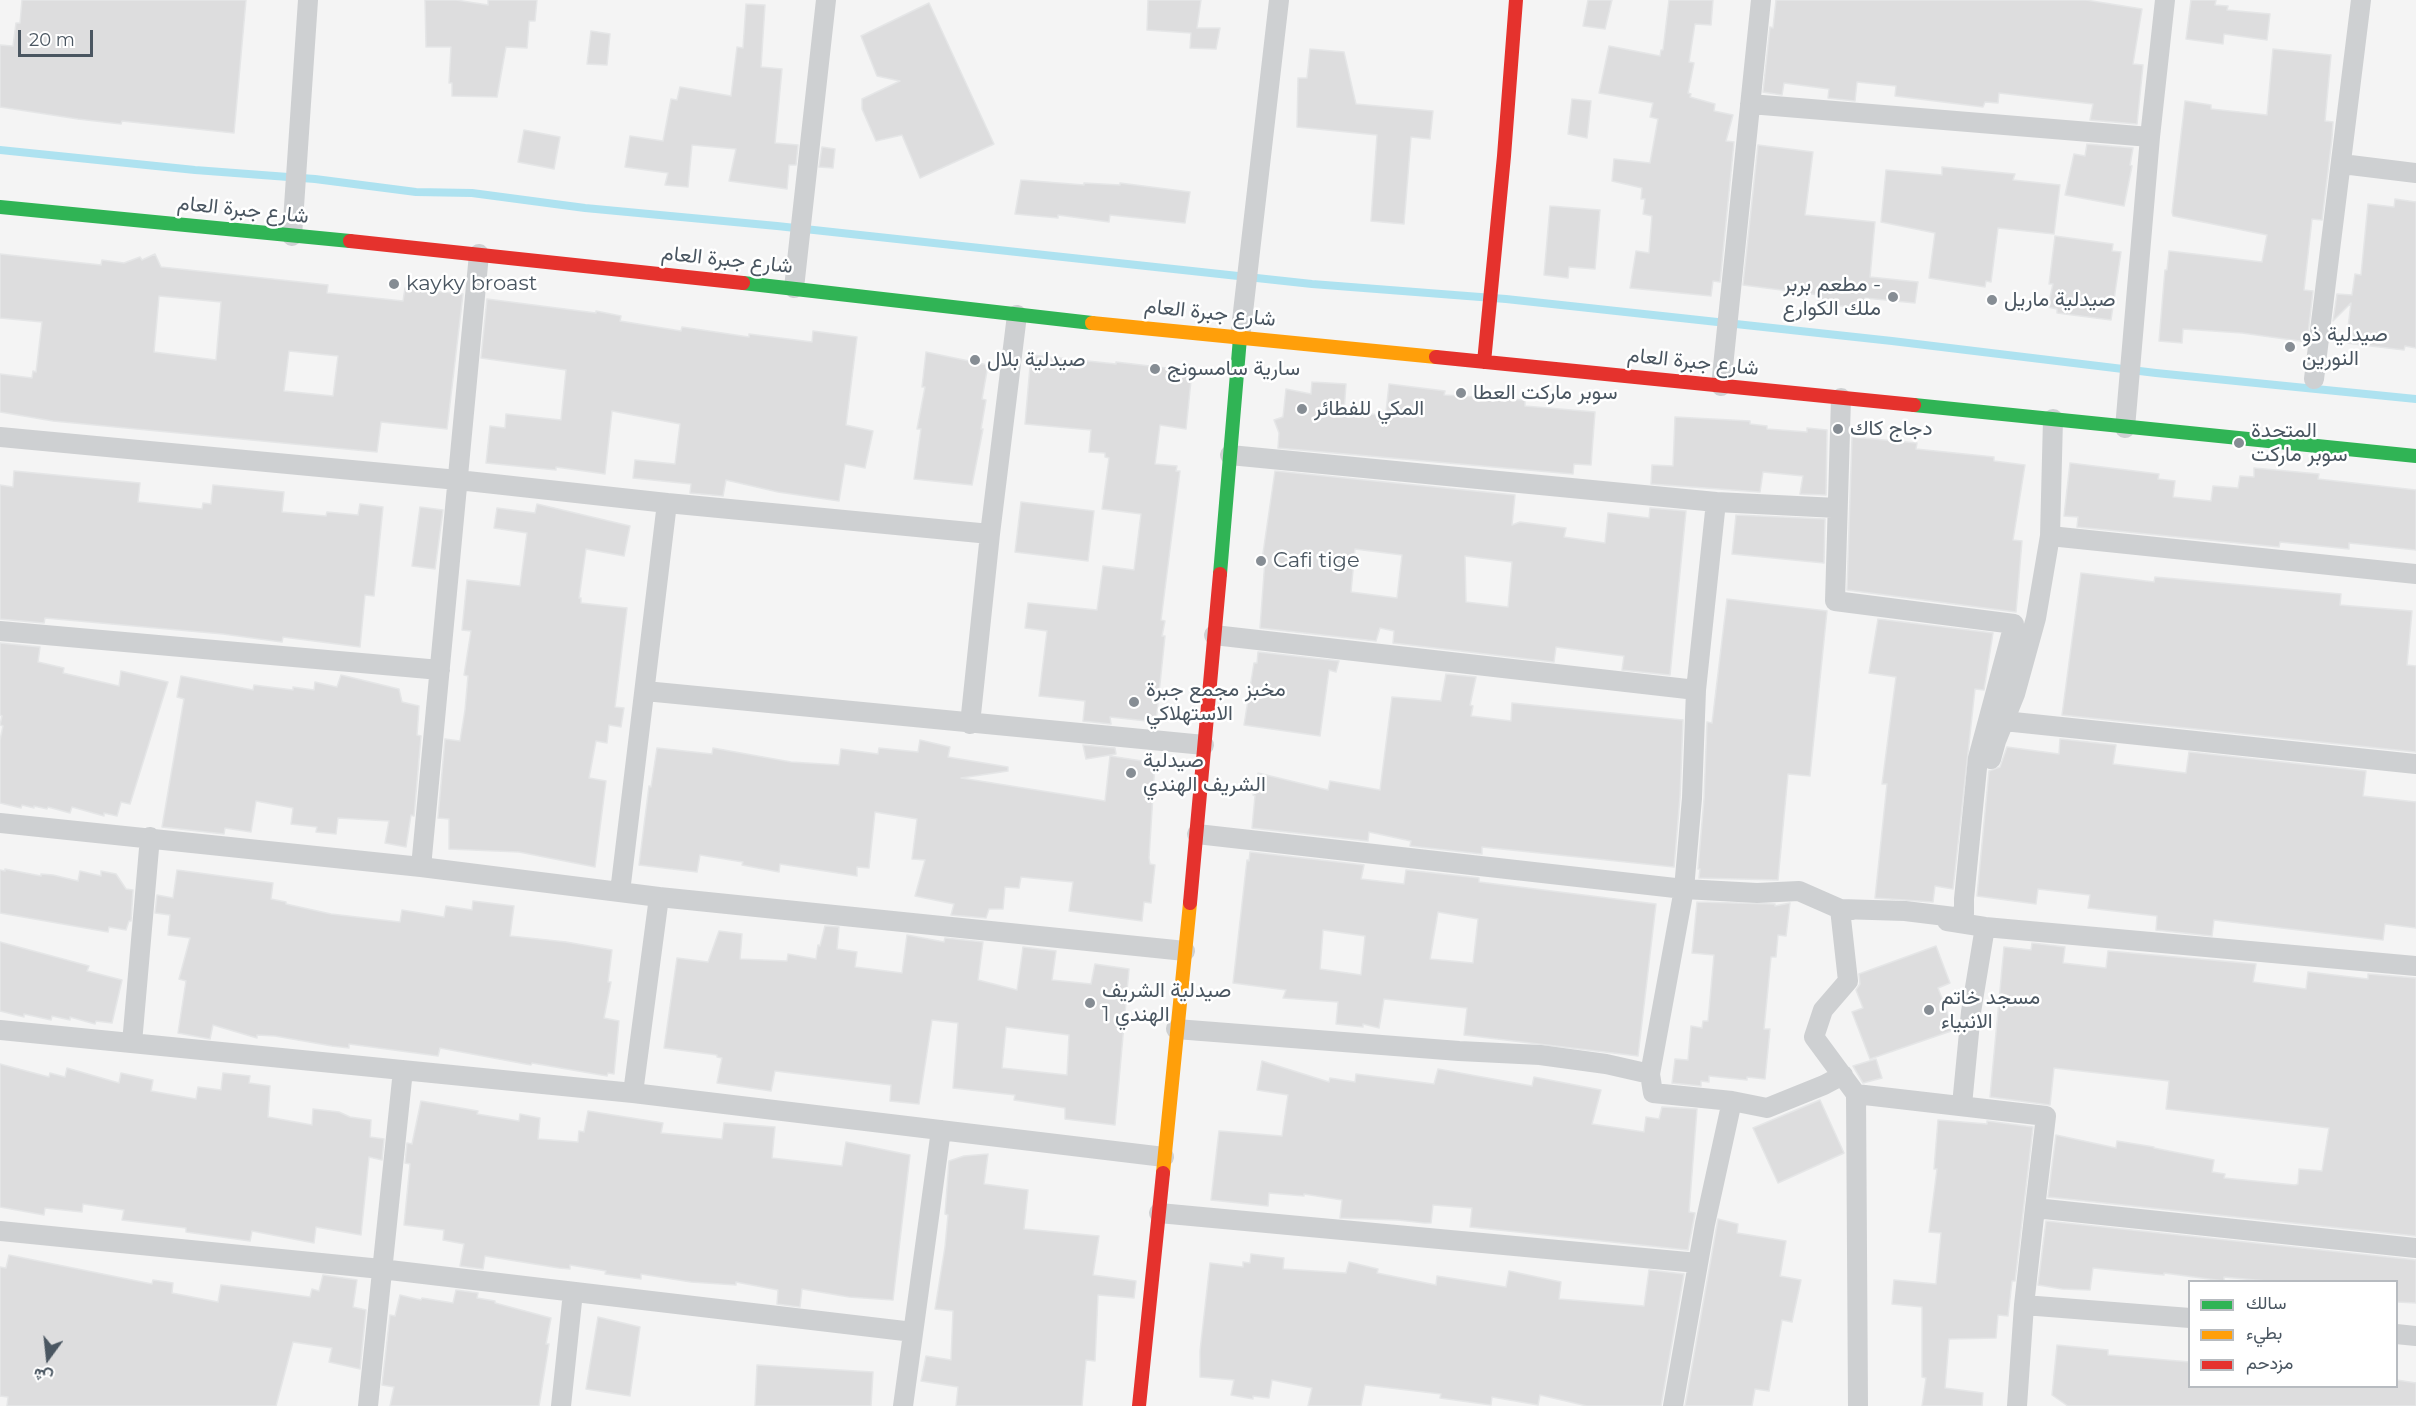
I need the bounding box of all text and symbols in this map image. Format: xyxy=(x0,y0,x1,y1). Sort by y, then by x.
scale bar xyxy=(21,18,96,56)
text: 20 m xyxy=(29,29,75,51)
street label: شارع جبرة العام xyxy=(176,191,310,229)
street label: شارع جبرة العام xyxy=(660,241,794,279)
place label: kayky broast xyxy=(406,271,537,297)
place label: مطعم بربر - ملك الكوارع xyxy=(1782,272,1881,322)
marker: kayky broast xyxy=(387,277,401,291)
place label: صيدلية ماريل xyxy=(2004,287,2116,313)
marker: مطعم بربر - ملك الكوارع xyxy=(1886,290,1900,304)
marker: صيدلية ماريل xyxy=(1985,293,1999,307)
street label: شارع جبرة العام xyxy=(1143,294,1277,332)
place label: صيدلية ذو النورين xyxy=(2302,322,2388,372)
marker: صيدلية ذو النورين xyxy=(2283,340,2297,354)
street label: شارع جبرة العام xyxy=(1626,343,1760,381)
place label: صيدلية بلال xyxy=(987,347,1086,373)
marker: صيدلية بلال xyxy=(968,353,982,367)
place label: سارية سامسونج xyxy=(1167,356,1300,382)
marker: سارية سامسونج xyxy=(1148,362,1162,376)
place label: سوبر ماركت العطا xyxy=(1473,380,1618,406)
marker: سوبر ماركت العطا xyxy=(1454,386,1468,400)
place label: المكي للفطائر xyxy=(1314,396,1424,422)
marker: المكي للفطائر xyxy=(1295,402,1309,416)
place label: دجاج كاك xyxy=(1850,416,1932,442)
place label: المتحدة سوبر ماركت xyxy=(2251,418,2347,468)
marker: دجاج كاك xyxy=(1831,422,1845,436)
marker: المتحدة سوبر ماركت xyxy=(2232,436,2246,450)
place label: Cafi tige xyxy=(1273,548,1360,574)
marker: Cafi tige xyxy=(1254,554,1268,568)
place label: مخبز مجمع جبرة الاستهلاكي xyxy=(1146,677,1286,727)
marker: مخبز مجمع جبرة الاستهلاكي xyxy=(1127,695,1141,709)
place label: صيدلية الشريف الهندي xyxy=(1143,748,1266,798)
marker: صيدلية الشريف الهندي xyxy=(1124,766,1138,780)
place label: صيدلية الشريف الهندي 1 xyxy=(1102,978,1231,1028)
place label: مسجد خاتم الانبياء xyxy=(1941,985,2040,1035)
marker: صيدلية الشريف الهندي 1 xyxy=(1083,996,1097,1010)
marker: مسجد خاتم الانبياء xyxy=(1922,1003,1936,1017)
legend xyxy=(2188,1280,2398,1388)
text: سالك xyxy=(2246,1292,2286,1314)
text: بطيء xyxy=(2246,1322,2282,1344)
north arrow xyxy=(18,1328,78,1388)
text: مزدحم xyxy=(2246,1352,2293,1374)
text: ش xyxy=(31,1364,55,1388)

